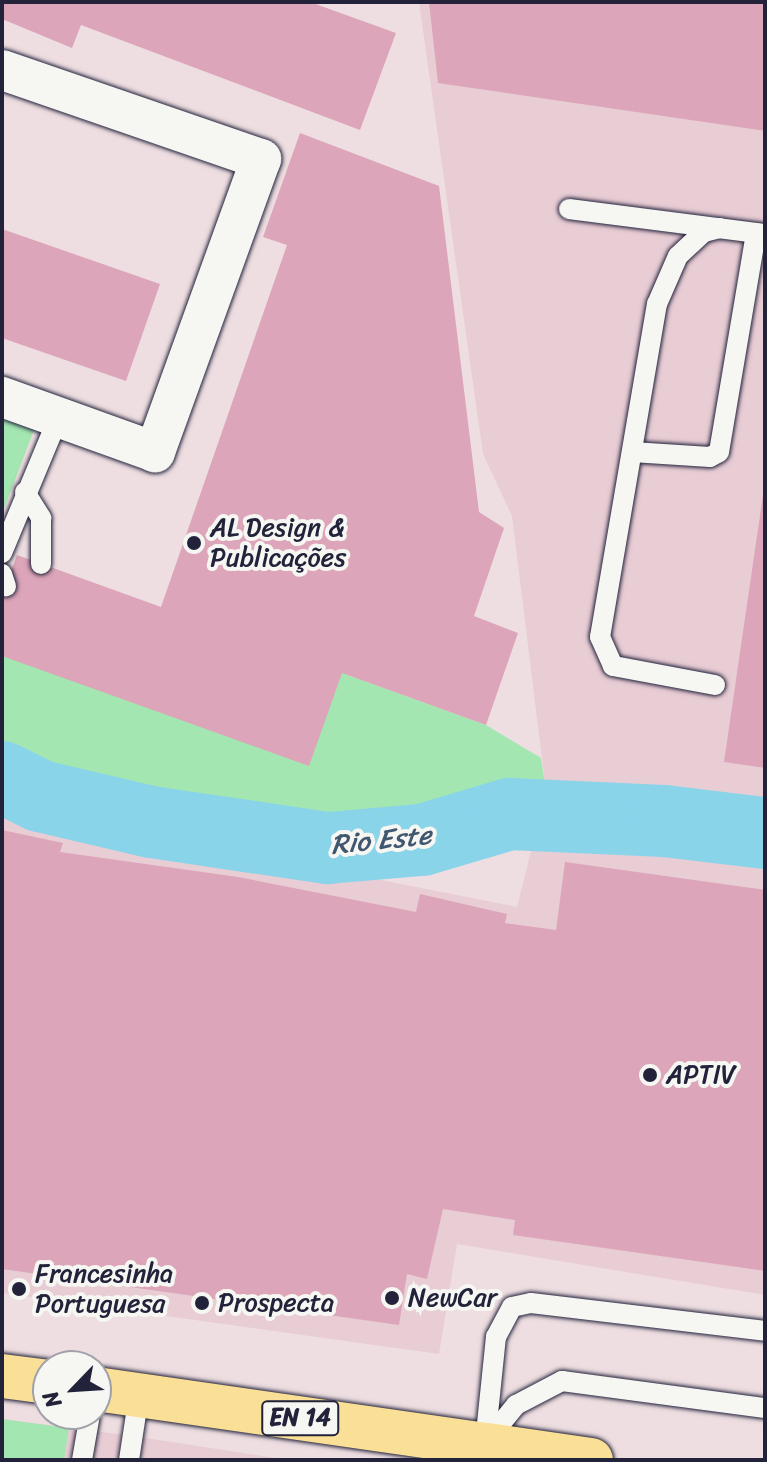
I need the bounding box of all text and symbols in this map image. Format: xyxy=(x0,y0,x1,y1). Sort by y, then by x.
place label: AL Design & Publicações xyxy=(210,512,346,574)
marker: AL Design & Publicações xyxy=(185,534,203,552)
water label: Rio Este xyxy=(329,818,433,862)
place label: APTIV xyxy=(666,1059,736,1091)
marker: APTIV xyxy=(641,1066,659,1084)
place label: Francesinha Portuguesa xyxy=(35,1258,173,1320)
marker: Francesinha Portuguesa xyxy=(10,1280,28,1298)
place label: NewCar xyxy=(408,1282,497,1314)
place label: Prospecta xyxy=(218,1287,334,1319)
marker: NewCar xyxy=(383,1289,401,1307)
marker: Prospecta xyxy=(193,1294,211,1312)
north arrow xyxy=(32,1350,112,1430)
text: N xyxy=(31,1384,73,1415)
road number: EN 14 xyxy=(260,1398,340,1438)

